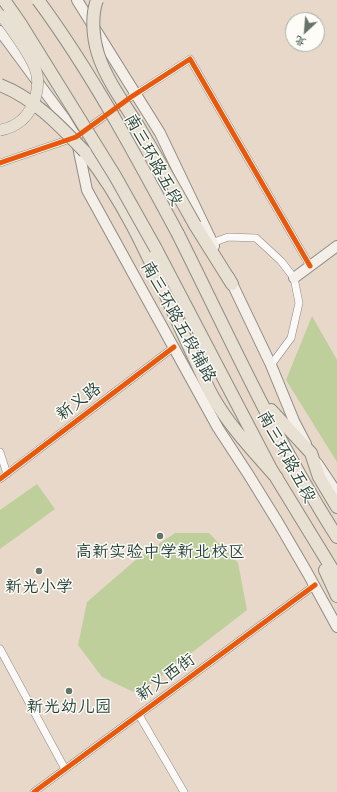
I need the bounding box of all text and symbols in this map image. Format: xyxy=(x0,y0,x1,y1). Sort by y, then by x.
north arrow xyxy=(285,12,325,52)
text: 北 xyxy=(292,33,308,51)
street label: 南三环路五段 xyxy=(119,110,187,210)
street label: 南三环路五段辅路 xyxy=(136,258,220,386)
street label: 新义路 xyxy=(52,379,106,425)
street label: 南三环路五段 xyxy=(252,407,320,507)
marker: 高新实验中学新北校区 xyxy=(155,531,165,541)
place label: 高新实验中学新北校区 xyxy=(75,543,245,563)
marker: 新光小学 xyxy=(34,566,44,576)
place label: 新光小学 xyxy=(5,578,73,598)
street label: 新义西街 xyxy=(132,650,200,706)
marker: 新光幼儿园 xyxy=(64,686,74,696)
place label: 新光幼儿园 xyxy=(27,698,111,718)

